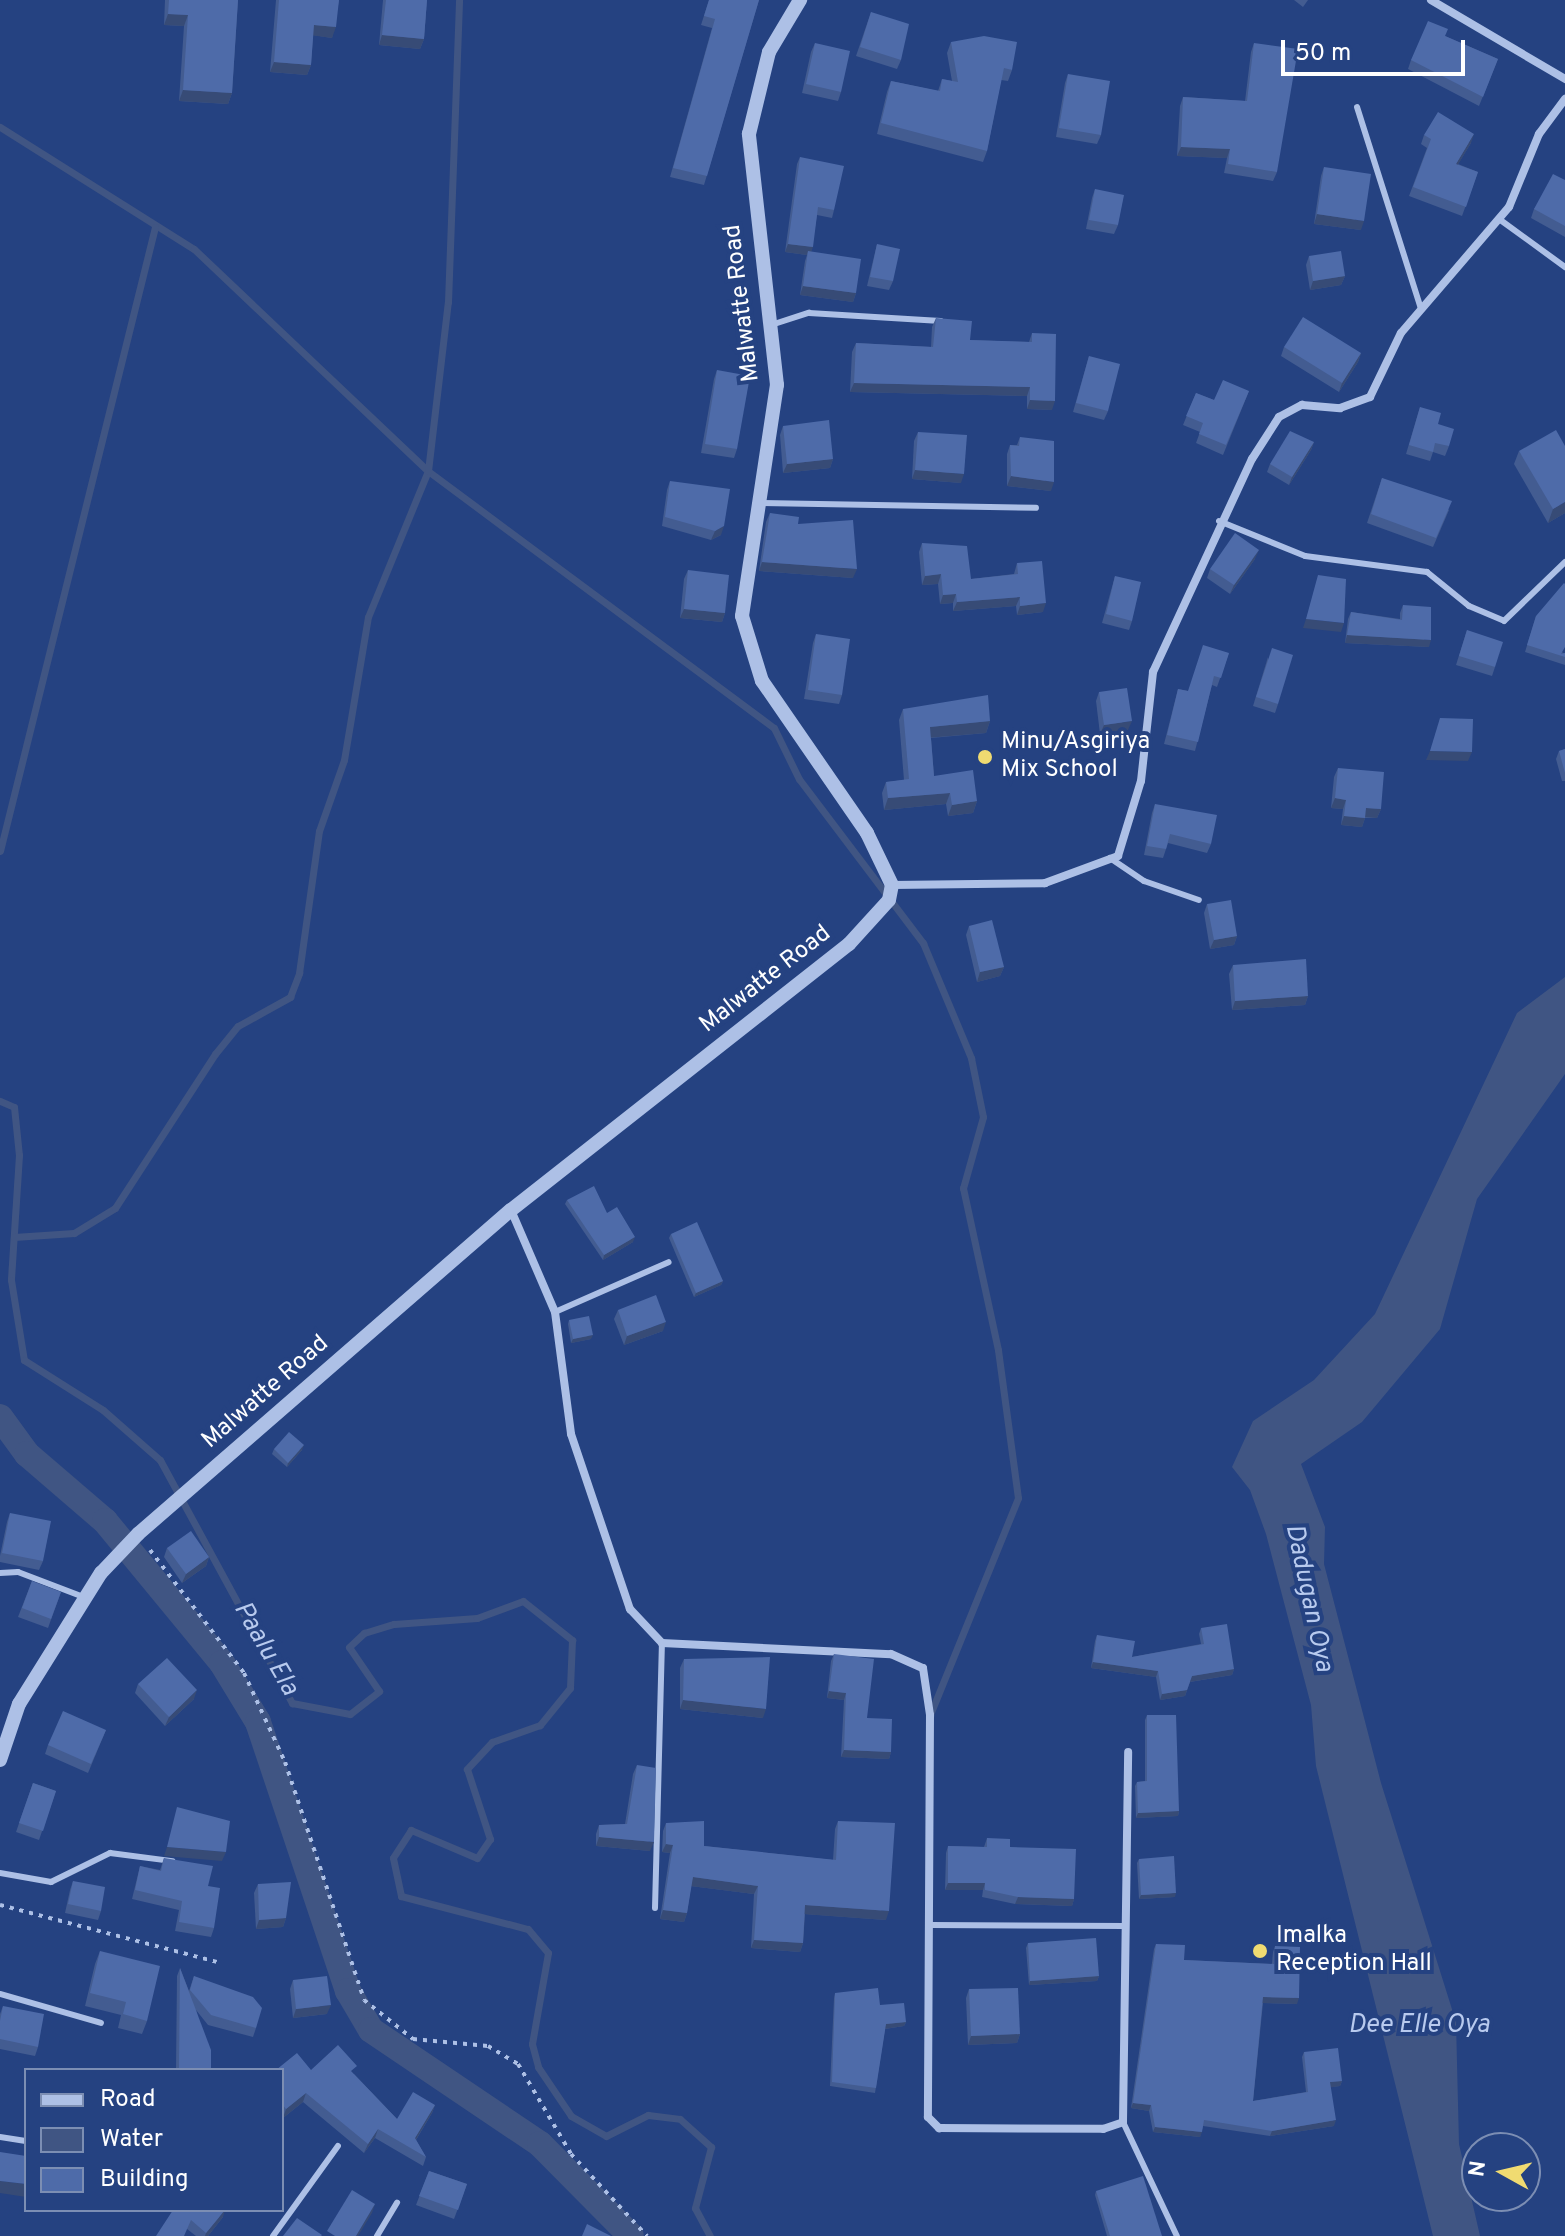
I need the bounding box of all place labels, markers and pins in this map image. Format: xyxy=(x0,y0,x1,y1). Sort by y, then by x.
place label: Minu/Asgiriya Mix School xyxy=(1001,729,1150,785)
marker: Minu/Asgiriya Mix School xyxy=(976,748,994,766)
place label: Imalka Reception Hall xyxy=(1276,1923,1432,1979)
marker: Imalka Reception Hall xyxy=(1251,1942,1269,1960)

